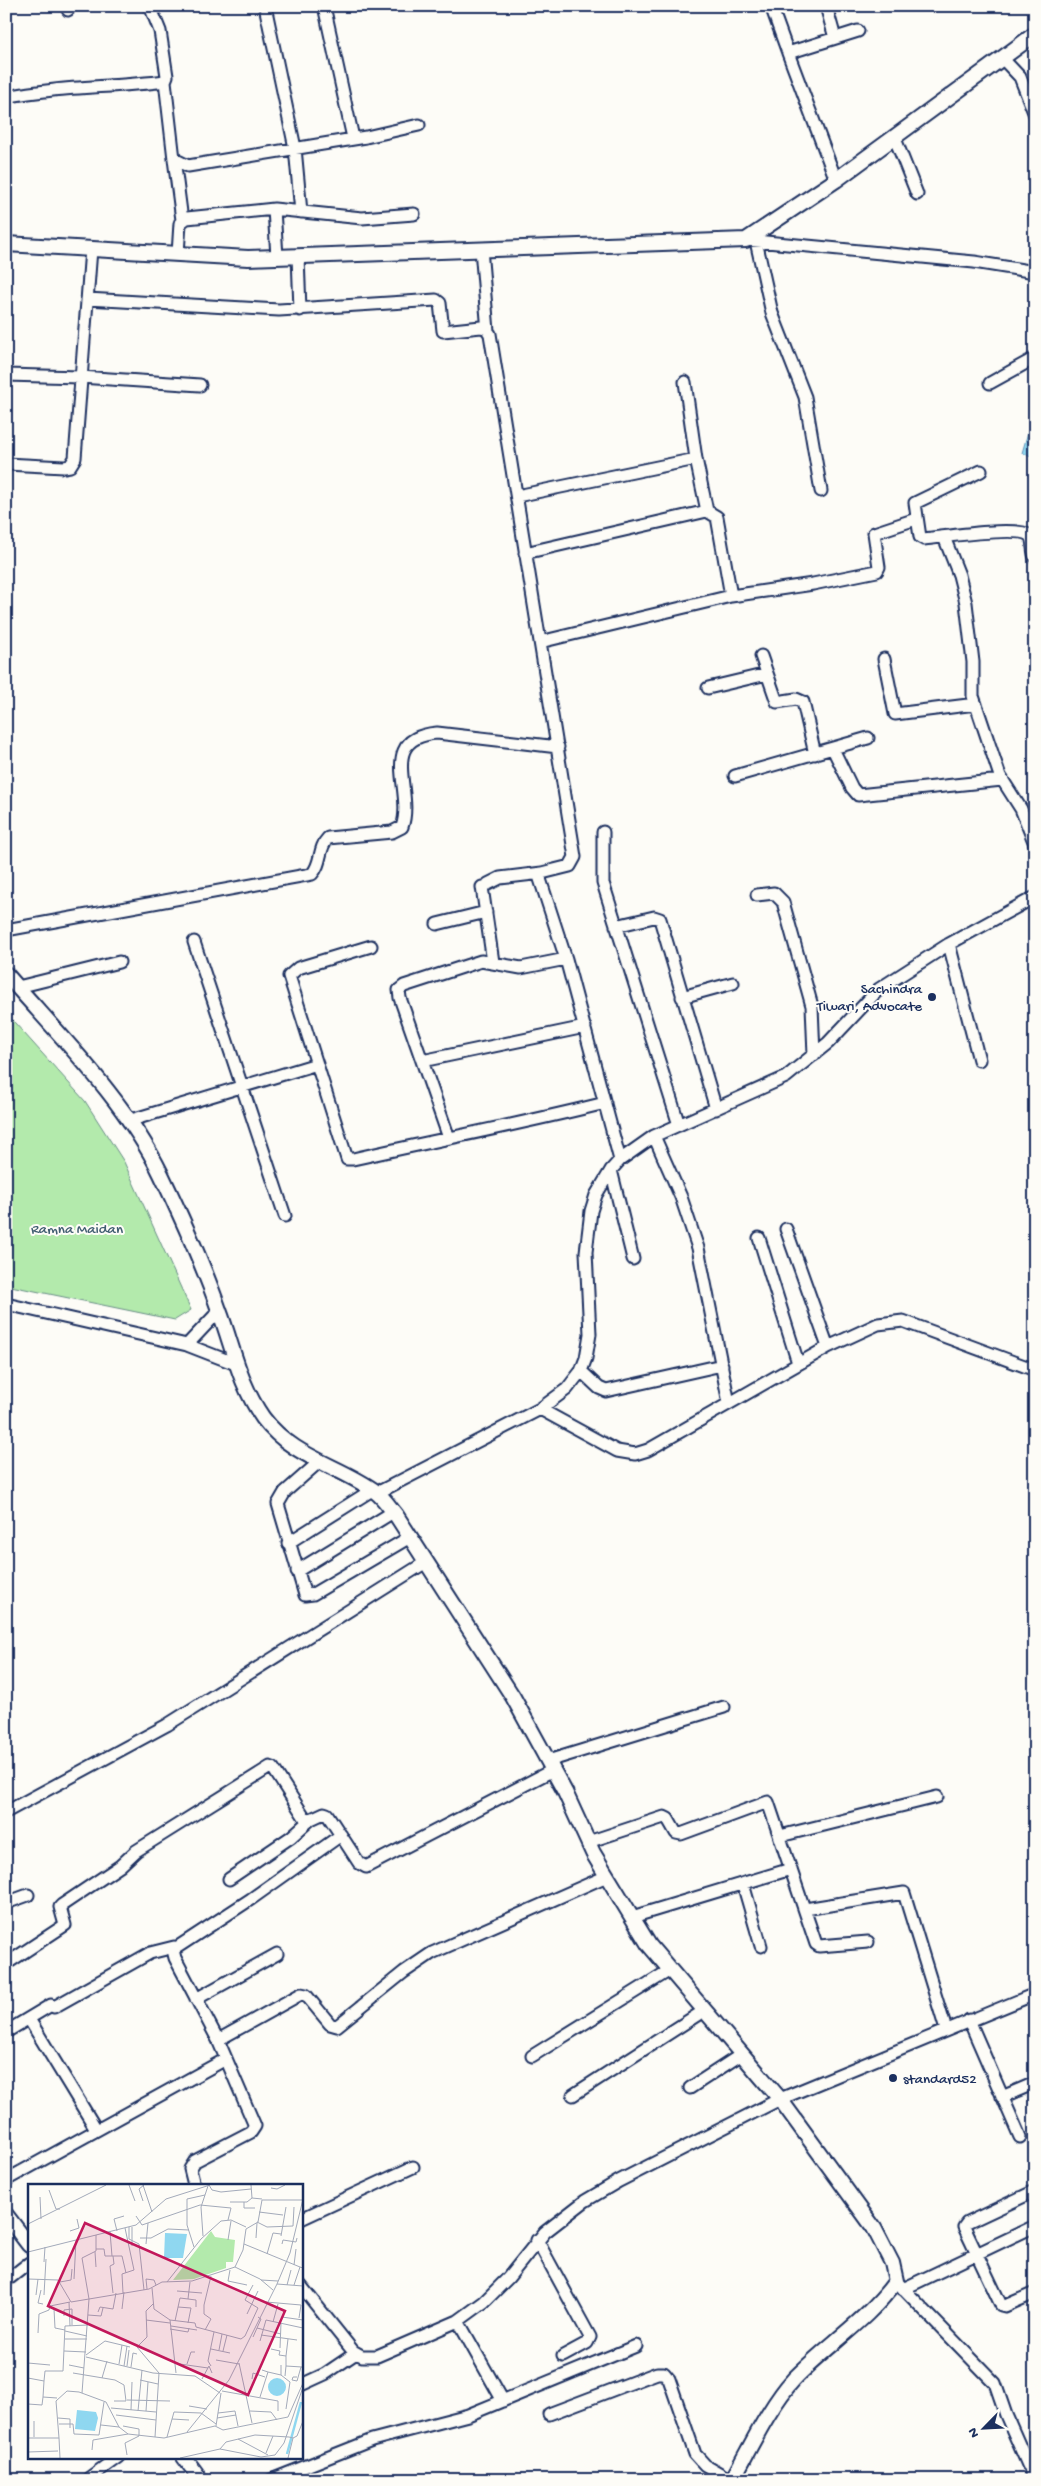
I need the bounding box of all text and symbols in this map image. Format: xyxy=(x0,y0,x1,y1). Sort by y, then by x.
place label: Sachindra Tiwari, Advocate xyxy=(816,981,923,1016)
marker: Sachindra Tiwari, Advocate xyxy=(926,991,938,1003)
park label: Ramna Maidan xyxy=(31,1221,123,1239)
place label: standard52 xyxy=(903,2071,977,2089)
marker: standard52 xyxy=(887,2072,899,2084)
inset map xyxy=(28,2184,302,2458)
north arrow xyxy=(958,2404,1008,2454)
text: N xyxy=(965,2425,984,2440)

